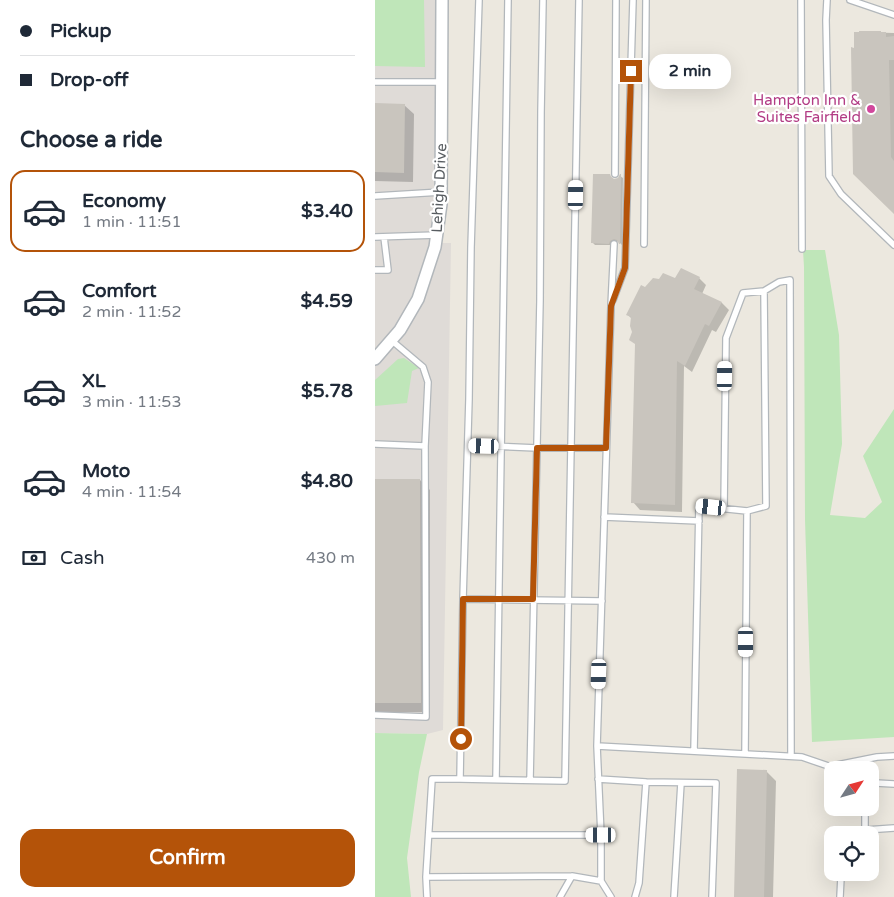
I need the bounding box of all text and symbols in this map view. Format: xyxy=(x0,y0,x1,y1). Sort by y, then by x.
text: Pickup xyxy=(50,20,111,42)
callout: 2 min xyxy=(649,54,731,88)
route end xyxy=(620,60,642,82)
text: 2 min xyxy=(669,61,711,81)
text: Drop-off xyxy=(50,69,129,91)
place label: Hampton Inn & Suites Fairfield xyxy=(753,91,861,126)
marker: Hampton Inn & Suites Fairfield xyxy=(865,103,877,115)
text: Choose a ride xyxy=(20,127,163,153)
street label: Lehigh Drive xyxy=(428,143,450,233)
car xyxy=(568,180,583,210)
icon: car xyxy=(22,189,67,234)
text: Economy xyxy=(82,190,166,212)
text: $3.40 xyxy=(301,200,353,222)
text: 1 min · 11:51 xyxy=(82,212,181,232)
icon: car xyxy=(22,279,67,324)
text: Comfort xyxy=(82,280,156,302)
text: $4.59 xyxy=(301,290,353,312)
text: 2 min · 11:52 xyxy=(82,302,181,322)
car xyxy=(717,361,732,391)
icon: car xyxy=(22,369,67,414)
text: XL xyxy=(82,370,106,392)
text: $5.78 xyxy=(301,380,353,402)
text: 3 min · 11:53 xyxy=(82,392,181,412)
car xyxy=(468,438,499,454)
icon: car xyxy=(22,459,67,504)
text: Moto xyxy=(82,460,130,482)
text: $4.80 xyxy=(301,470,353,492)
text: 4 min · 11:54 xyxy=(82,482,181,502)
car xyxy=(695,498,726,516)
icon: cash xyxy=(20,544,48,572)
text: Cash xyxy=(60,547,105,569)
text: 430 m xyxy=(306,548,355,568)
car xyxy=(738,627,753,657)
car xyxy=(590,659,607,689)
route start xyxy=(450,728,472,750)
north arrow xyxy=(824,761,879,816)
map controls xyxy=(824,761,879,881)
button: locate xyxy=(824,826,879,881)
car xyxy=(586,828,616,843)
button: Confirm xyxy=(20,829,355,887)

